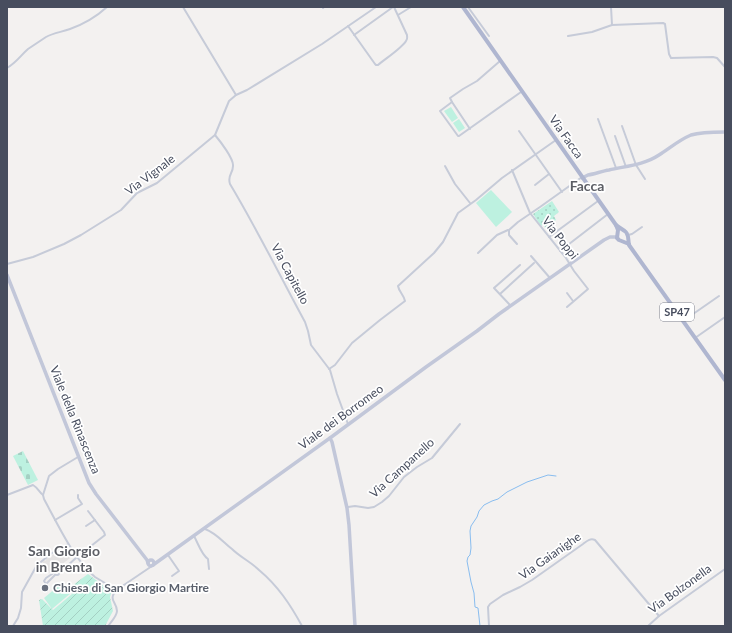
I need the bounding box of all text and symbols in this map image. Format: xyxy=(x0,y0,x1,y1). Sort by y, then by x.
street label: Via Facca xyxy=(546,112,587,161)
street label: Via Vignale xyxy=(122,151,178,198)
district label: Facca xyxy=(570,177,604,194)
street label: Via Poppi xyxy=(539,213,582,262)
street label: Via Capitello xyxy=(268,241,313,307)
road number: SP47 xyxy=(660,303,694,321)
street label: Viale della Rinascenza xyxy=(47,364,104,476)
street label: Viale dei Borromeo xyxy=(295,381,386,452)
street label: Via Campanello xyxy=(366,434,437,501)
street label: Via Gaianighe xyxy=(516,529,584,583)
district label: San Giorgio in Brenta xyxy=(28,542,100,575)
street label: Via Bolzonella xyxy=(645,561,714,616)
place label: Chiesa di San Giorgio Martire xyxy=(53,580,210,595)
marker: Chiesa di San Giorgio Martire xyxy=(40,583,50,593)

